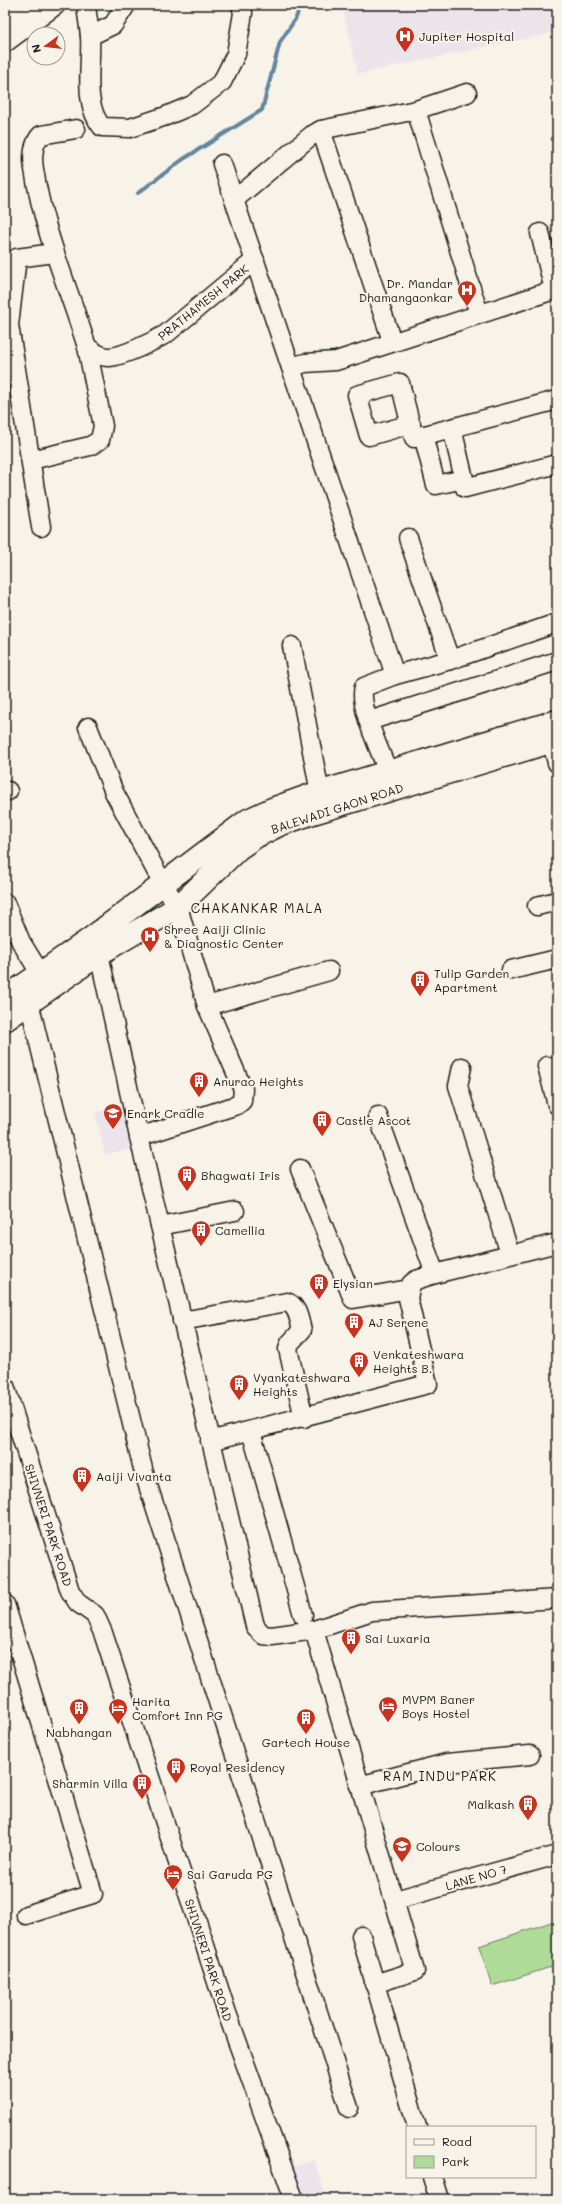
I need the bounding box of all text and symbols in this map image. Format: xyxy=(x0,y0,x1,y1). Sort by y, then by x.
hospital icon: Jupiter Hospital xyxy=(394,25,416,53)
north arrow xyxy=(26,26,66,66)
place label: Jupiter Hospital xyxy=(419,28,514,44)
text: N xyxy=(28,43,44,55)
street label: PRATHAMESH PARK xyxy=(154,260,252,343)
place label: Dr. Mandar Dhamangaonkar xyxy=(359,275,453,305)
hospital icon: Dr. Mandar Dhamangaonkar xyxy=(456,279,478,307)
street label: BALEWADI GAON ROAD xyxy=(269,779,405,837)
district label: CHAKANKAR MALA xyxy=(191,899,323,916)
place label: Shree Aaiji Clinic & Diagnostic Center xyxy=(164,921,284,951)
hospital icon: Shree Aaiji Clinic & Diagnostic Center xyxy=(139,925,161,953)
place label: Tulip Garden Apartment xyxy=(434,965,509,995)
building icon: Tulip Garden Apartment xyxy=(409,969,431,997)
building icon: Anurao Heights xyxy=(188,1070,210,1098)
place label: Anurao Heights xyxy=(213,1073,304,1089)
school or university icon: Enark Cradle xyxy=(102,1102,124,1130)
place label: Enark Cradle xyxy=(127,1105,204,1121)
building icon: Castle Ascot xyxy=(311,1109,333,1137)
place label: Castle Ascot xyxy=(336,1112,411,1128)
building icon: Bhagwati Iris xyxy=(176,1164,198,1192)
place label: Bhagwati Iris xyxy=(201,1167,280,1183)
building icon: Camellia xyxy=(190,1219,212,1247)
place label: Camellia xyxy=(215,1222,265,1238)
building icon: Elysian xyxy=(308,1272,330,1300)
place label: Elysian xyxy=(333,1275,373,1291)
building icon: AJ Serene xyxy=(343,1311,365,1339)
place label: AJ Serene xyxy=(368,1314,428,1330)
place label: Venkateshwara Heights B. xyxy=(373,1346,464,1376)
building icon: Venkateshwara Heights B. xyxy=(348,1350,370,1378)
place label: Vyankateshwara Heights xyxy=(253,1369,351,1399)
building icon: Vyankateshwara Heights xyxy=(228,1373,250,1401)
street label: SHIVNERI PARK ROAD xyxy=(22,1462,76,1588)
building icon: Aaiji Vivanta xyxy=(71,1465,93,1493)
place label: Aaiji Vivanta xyxy=(96,1468,172,1484)
building icon: Sai Luxaria xyxy=(340,1627,362,1655)
place label: Sai Luxaria xyxy=(365,1630,430,1646)
place label: MVPM Baner Boys Hostel xyxy=(402,1691,475,1721)
place label: Harita Comfort Inn PG xyxy=(132,1693,223,1723)
hotel icon: MVPM Baner Boys Hostel xyxy=(377,1695,399,1723)
building icon: Nabhangan xyxy=(68,1697,90,1725)
hotel icon: Harita Comfort Inn PG xyxy=(107,1697,129,1725)
building icon: Gartech House xyxy=(295,1707,317,1735)
place label: Nabhangan xyxy=(46,1724,112,1740)
place label: Gartech House xyxy=(262,1734,350,1750)
building icon: Royal Residency xyxy=(165,1756,187,1784)
place label: Royal Residency xyxy=(190,1759,285,1775)
district label: RAM INDU PARK xyxy=(383,1767,497,1784)
building icon: Sharmin Villa xyxy=(131,1772,153,1800)
place label: Sharmin Villa xyxy=(52,1775,128,1791)
building icon: Malkash xyxy=(517,1793,539,1821)
place label: Malkash xyxy=(467,1796,514,1812)
school or university icon: Colours xyxy=(391,1835,413,1863)
place label: Colours xyxy=(416,1838,460,1854)
street label: LANE NO 7 xyxy=(443,1861,509,1893)
hotel icon: Sai Garuda PG xyxy=(162,1863,184,1891)
place label: Sai Garuda PG xyxy=(187,1866,273,1882)
street label: SHIVNERI PARK ROAD xyxy=(182,1897,236,2023)
legend xyxy=(406,2126,536,2178)
text: Road xyxy=(442,2133,472,2149)
text: Park xyxy=(442,2153,469,2169)

